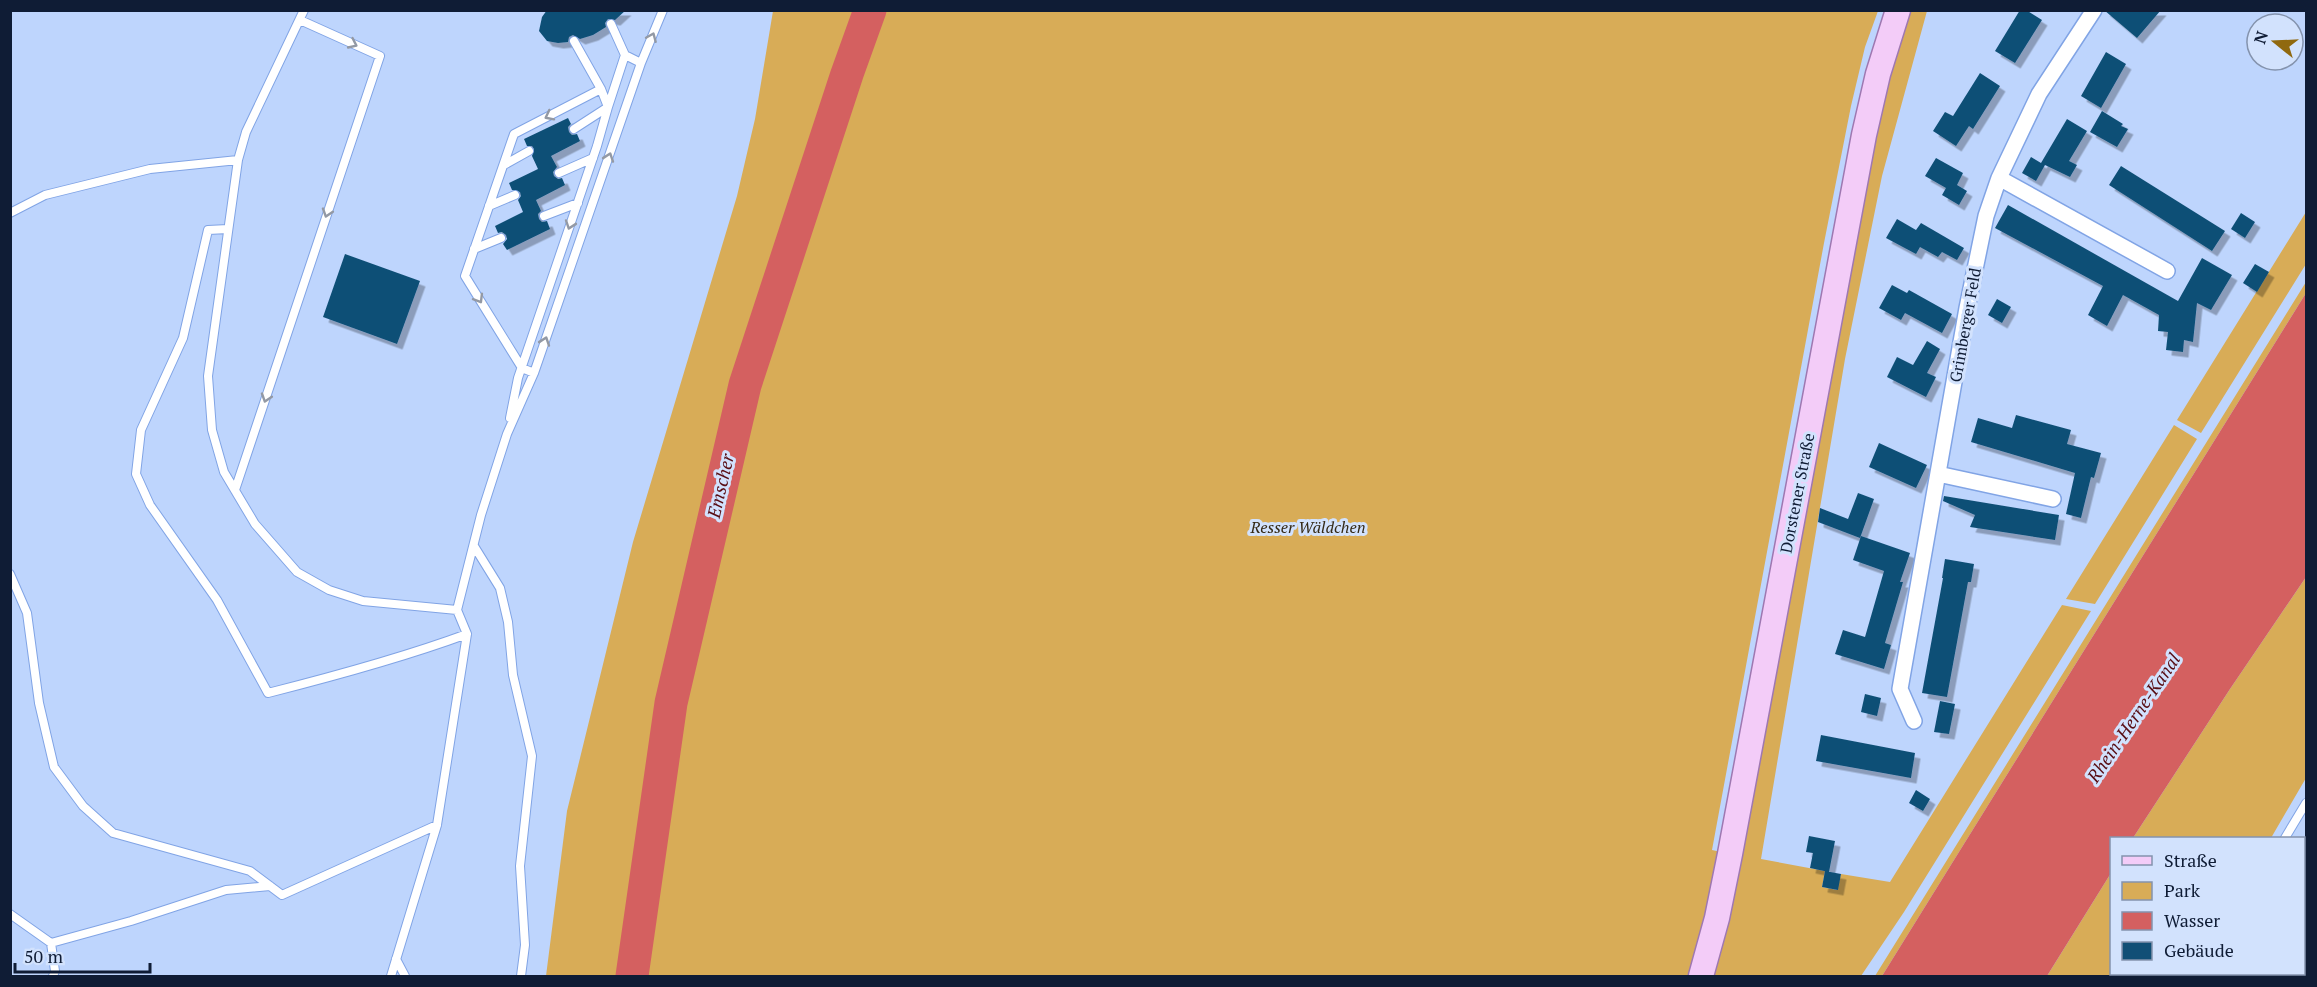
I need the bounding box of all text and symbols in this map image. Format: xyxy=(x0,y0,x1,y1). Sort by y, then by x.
north arrow xyxy=(2245,12,2305,72)
text: N xyxy=(2248,28,2273,47)
one-way arrow xyxy=(645,32,657,43)
one-way arrow xyxy=(346,37,357,49)
one-way arrow xyxy=(545,109,555,120)
one-way arrow xyxy=(601,152,614,163)
one-way arrow xyxy=(322,207,335,218)
one-way arrow xyxy=(565,219,578,230)
street label: Grimberger Feld xyxy=(1944,266,1986,384)
one-way arrow xyxy=(471,293,483,303)
one-way arrow xyxy=(537,336,550,347)
one-way arrow xyxy=(260,392,273,403)
street label: Dorstener Straße xyxy=(1775,431,1819,555)
water label: Emscher xyxy=(701,450,739,521)
park label: Resser Wäldchen xyxy=(1249,516,1366,538)
water label: Rhein-Herne-Kanal xyxy=(2080,648,2185,788)
legend xyxy=(2110,837,2305,975)
text: Straße xyxy=(2164,848,2217,872)
text: Park xyxy=(2164,878,2201,902)
text: Wasser xyxy=(2164,908,2220,932)
scale bar xyxy=(15,936,150,974)
text: Gebäude xyxy=(2164,938,2234,962)
text: 50 m xyxy=(24,944,64,968)

